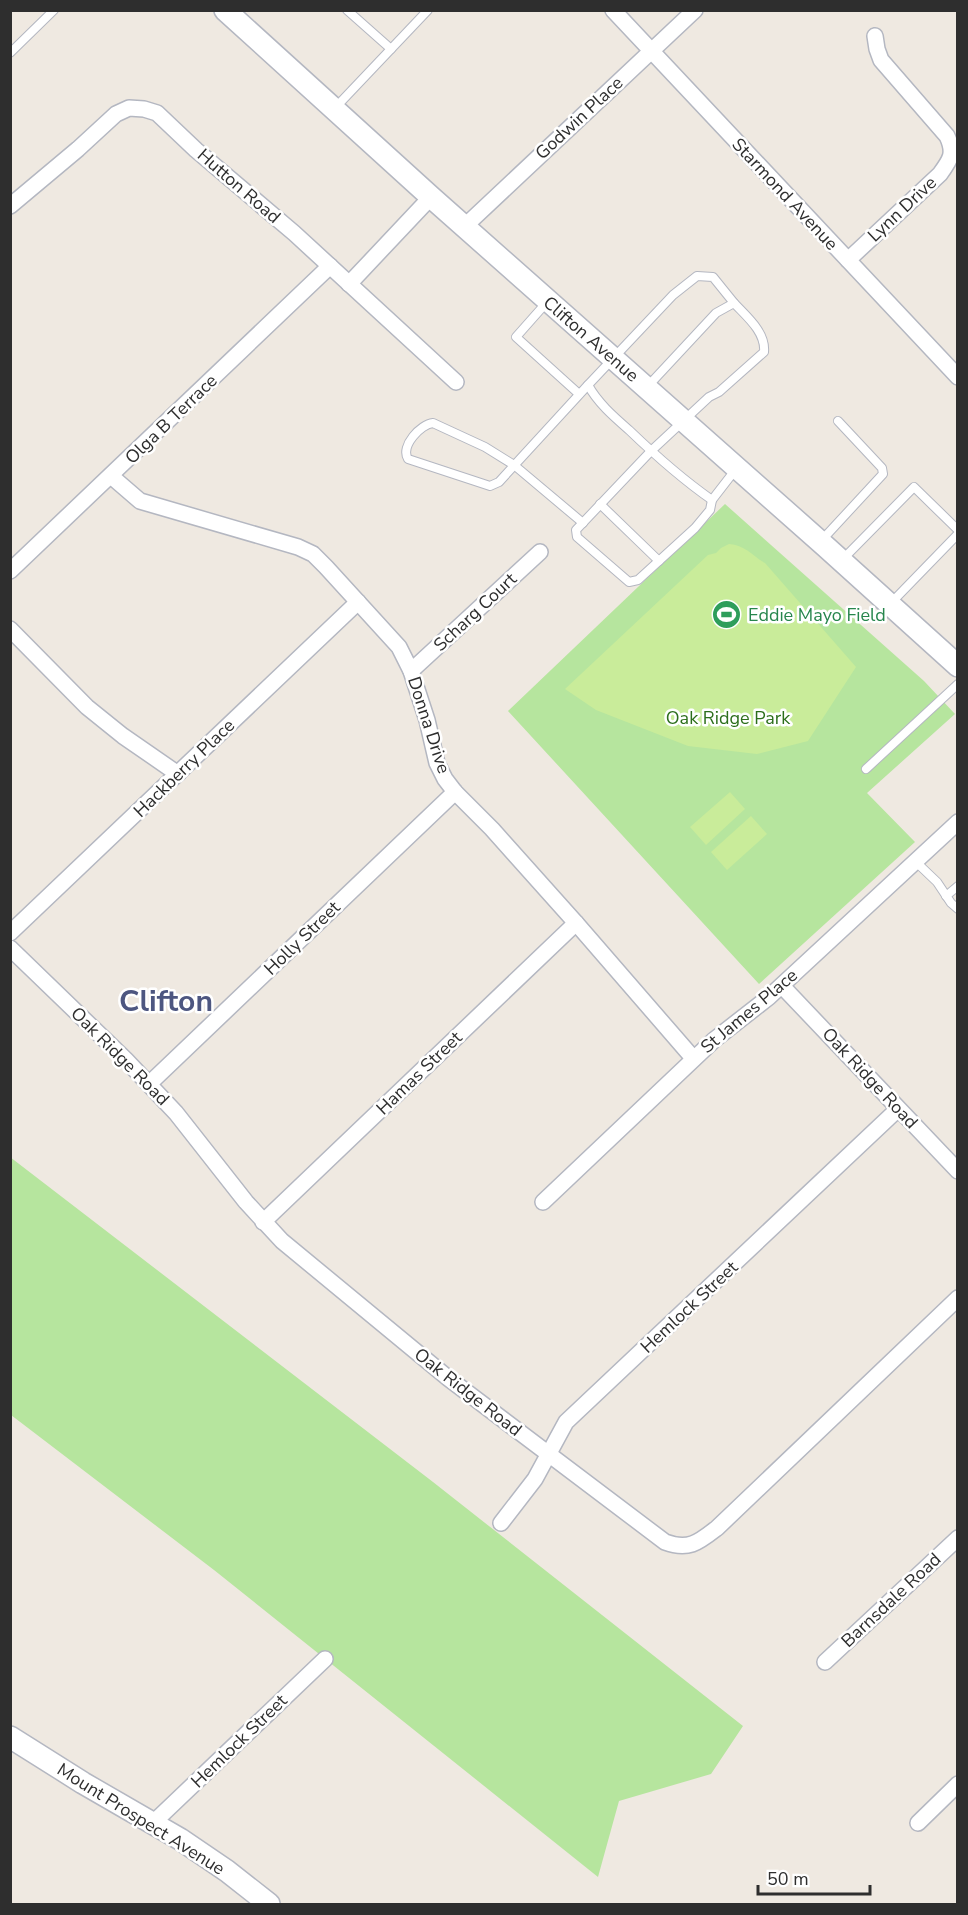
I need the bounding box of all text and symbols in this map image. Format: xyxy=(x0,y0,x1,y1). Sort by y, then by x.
street label: Godwin Place xyxy=(530,71,628,165)
street label: Starmond Avenue xyxy=(727,133,843,255)
street label: Hutton Road xyxy=(192,143,286,229)
street label: Lynn Drive xyxy=(862,171,942,247)
street label: Clifton Avenue xyxy=(538,291,644,387)
street label: Olga B Terrace xyxy=(120,369,222,469)
street label: Scharg Court xyxy=(428,567,522,657)
sports icon: Eddie Mayo Field xyxy=(711,599,743,631)
place label: Eddie Mayo Field xyxy=(748,603,886,627)
street label: Donna Drive xyxy=(402,673,456,777)
park label: Oak Ridge Park xyxy=(666,706,791,730)
street label: Hackberry Place xyxy=(128,714,240,822)
street label: Holly Street xyxy=(259,895,346,980)
street label: St James Place xyxy=(695,963,803,1059)
district label: Clifton xyxy=(119,981,213,1022)
street label: Oak Ridge Road xyxy=(65,1001,175,1111)
street label: Oak Ridge Road xyxy=(817,1022,923,1134)
street label: Hamas Street xyxy=(371,1025,468,1120)
street label: Hemlock Street xyxy=(635,1255,743,1358)
street label: Oak Ridge Road xyxy=(409,1342,527,1442)
street label: Barnsdale Road xyxy=(836,1547,946,1653)
street label: Hemlock Street xyxy=(186,1688,293,1793)
street label: Mount Prospect Avenue xyxy=(53,1758,229,1880)
scale bar xyxy=(758,1858,870,1896)
text: 50 m xyxy=(767,1867,809,1891)

